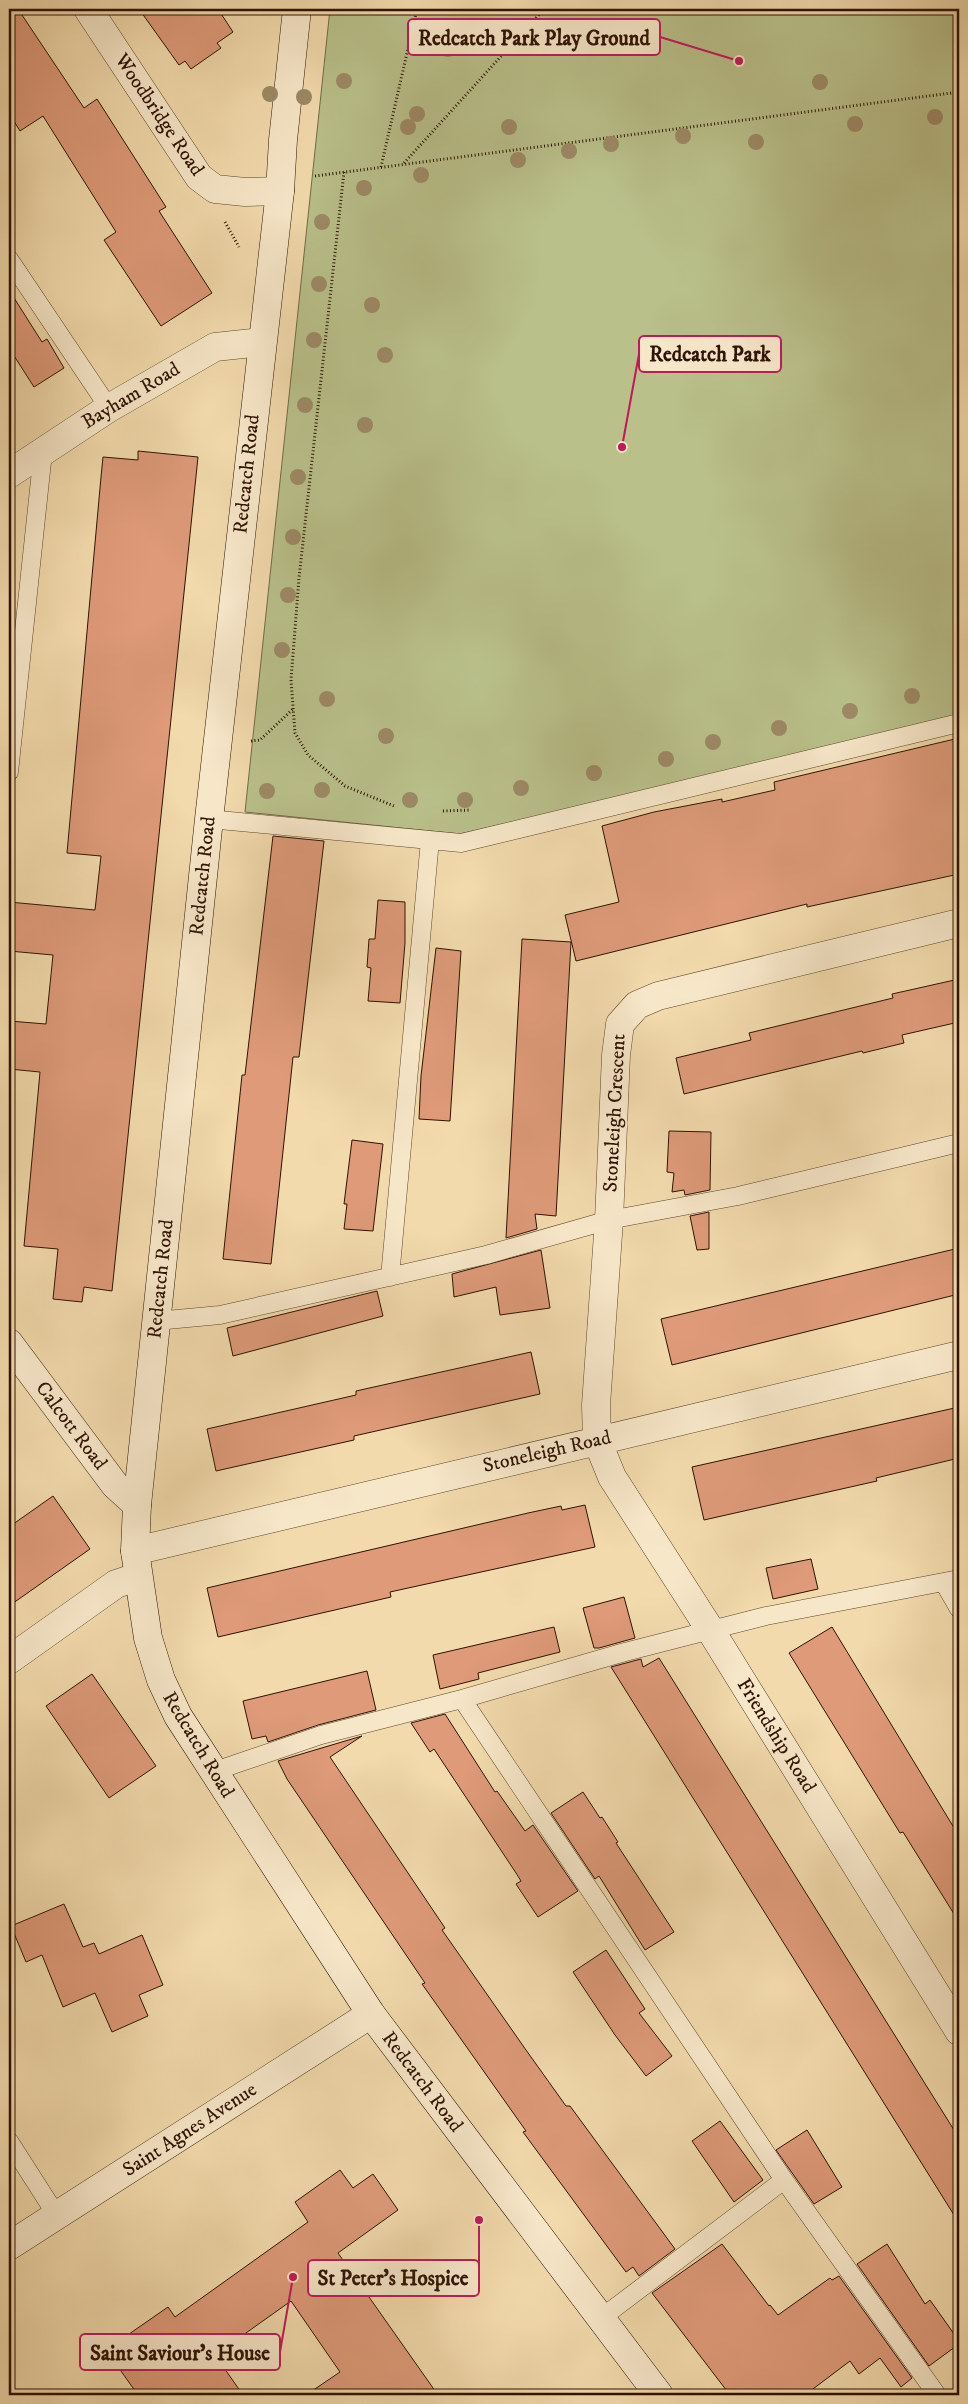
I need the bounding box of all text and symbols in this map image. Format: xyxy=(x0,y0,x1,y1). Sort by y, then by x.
callout: Redcatch Park Play Ground xyxy=(408,19,660,55)
text: Redcatch Park Play Ground xyxy=(418,26,650,52)
street label: Woodbridge Road xyxy=(108,48,209,181)
callout: Redcatch Park xyxy=(639,336,781,372)
text: Redcatch Park xyxy=(649,342,771,368)
street label: Bayham Road xyxy=(77,357,185,435)
street label: Redcatch Road xyxy=(228,413,266,535)
street label: Redcatch Road xyxy=(184,815,222,937)
street label: Stoneleigh Crescent xyxy=(598,1033,632,1193)
street label: Redcatch Road xyxy=(142,1218,180,1340)
street label: Calcott Road xyxy=(30,1377,112,1475)
street label: Stoneleigh Road xyxy=(481,1425,613,1479)
street label: Friendship Road xyxy=(731,1674,821,1798)
street label: Redcatch Road xyxy=(156,1687,240,1803)
street label: Redcatch Road xyxy=(376,2027,468,2137)
street label: Saint Agnes Avenue xyxy=(118,2077,262,2183)
callout: St Peter's Hospice xyxy=(308,2260,479,2296)
text: St Peter's Hospice xyxy=(318,2266,469,2292)
callout: Saint Saviour's House xyxy=(80,2334,280,2370)
text: Saint Saviour's House xyxy=(90,2341,270,2367)

